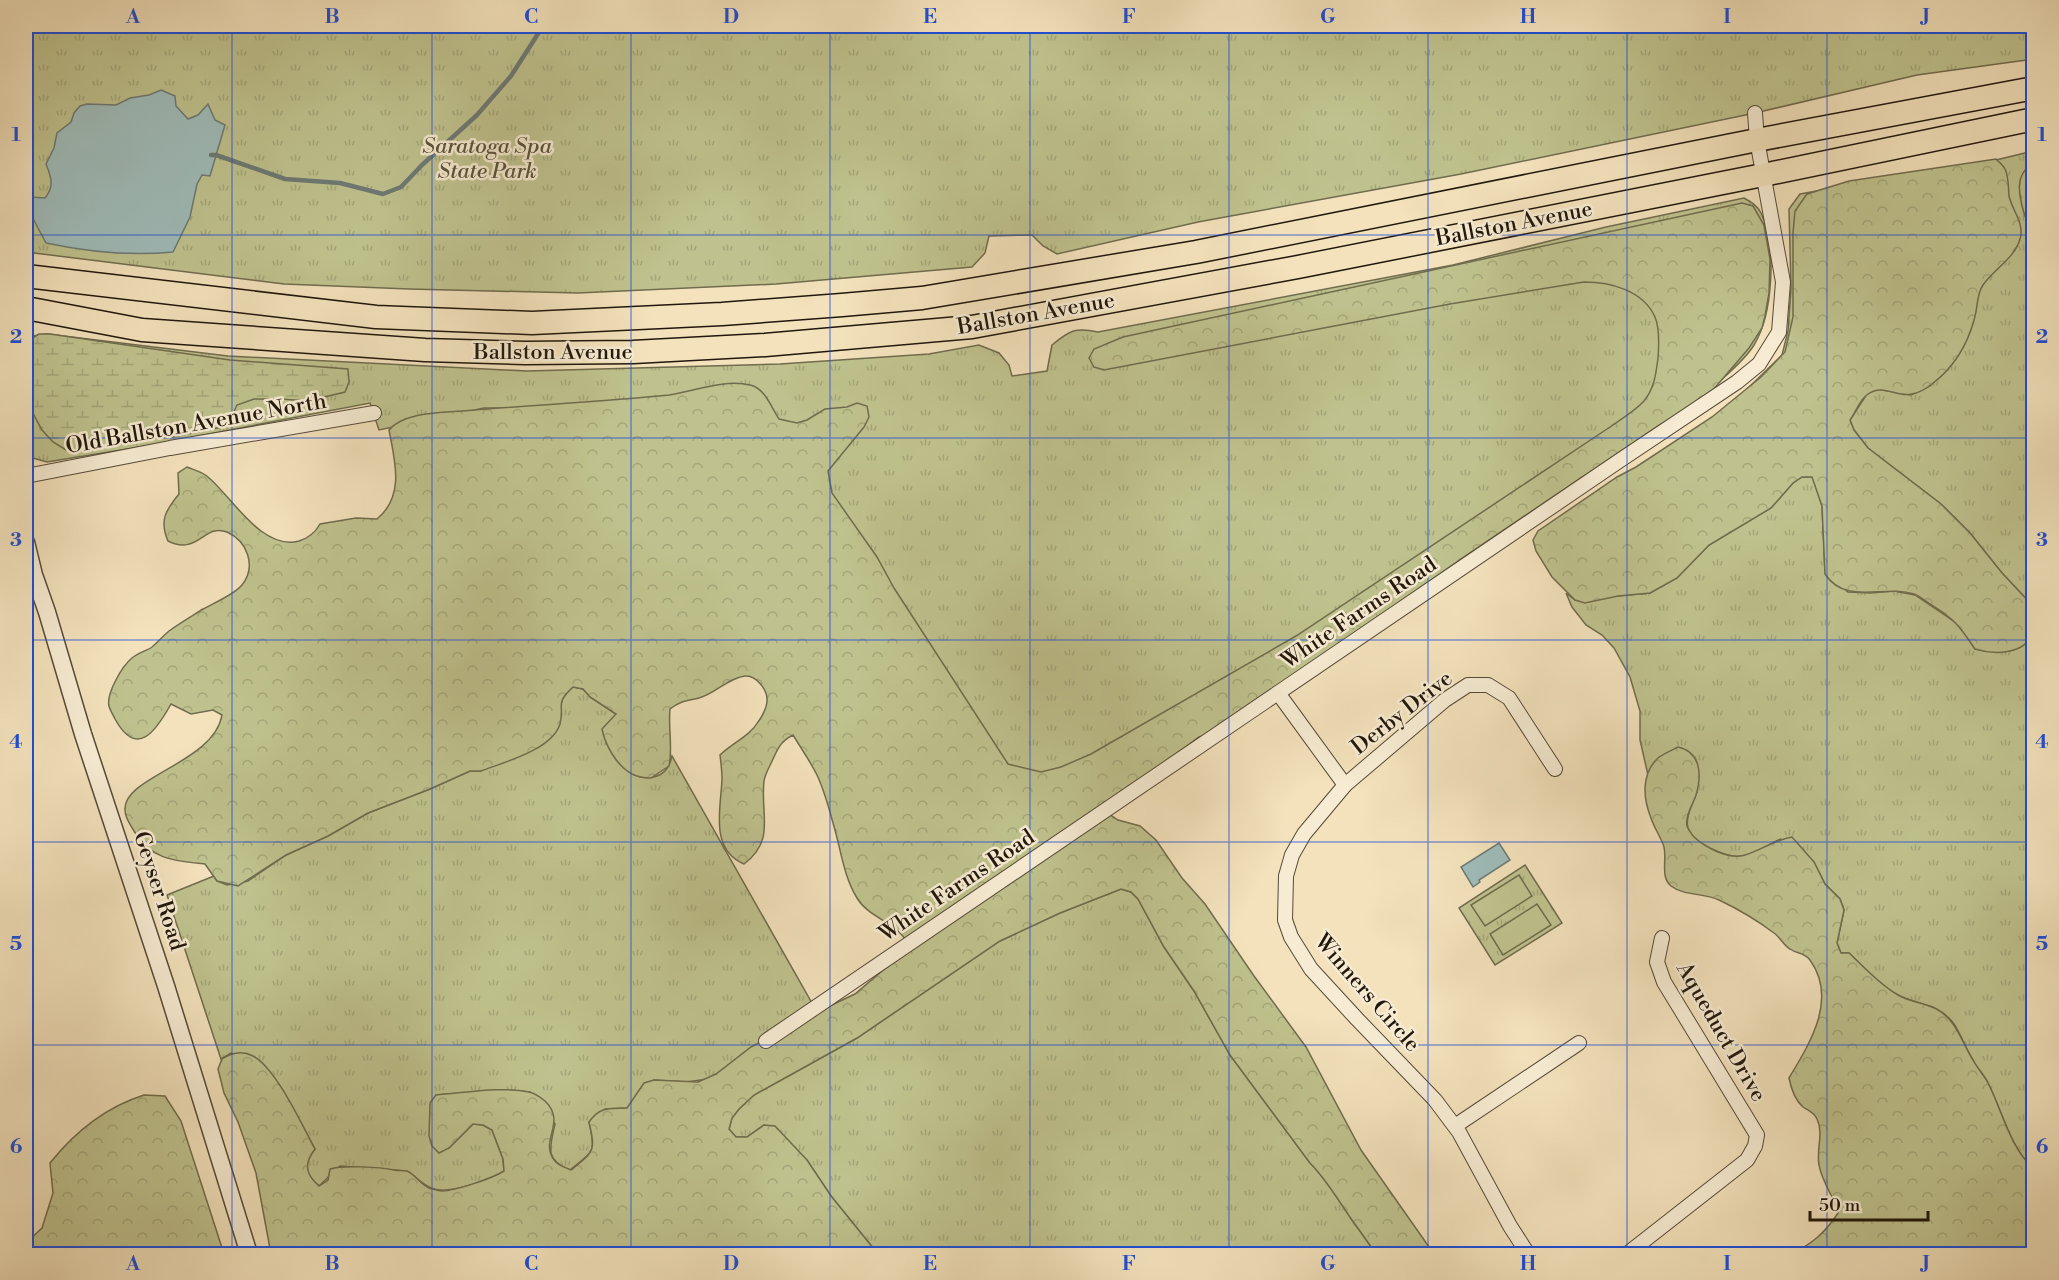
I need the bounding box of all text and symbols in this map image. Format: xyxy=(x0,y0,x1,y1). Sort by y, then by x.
text: A xyxy=(125,5,141,30)
text: B xyxy=(324,5,340,30)
text: C xyxy=(524,5,538,30)
text: D xyxy=(723,5,739,30)
text: E xyxy=(923,5,937,30)
text: F xyxy=(1122,5,1136,30)
text: G xyxy=(1320,5,1336,30)
text: H xyxy=(1520,5,1537,30)
text: I xyxy=(1723,5,1731,30)
text: J xyxy=(1919,5,1930,30)
text: 1 xyxy=(11,123,21,148)
text: 1 xyxy=(2037,123,2047,148)
park label: Saratoga Spa State Park xyxy=(422,133,553,185)
street label: Ballston Avenue xyxy=(1432,196,1595,253)
street label: Ballston Avenue xyxy=(954,287,1117,341)
text: 2 xyxy=(10,325,22,350)
text: 2 xyxy=(2036,325,2048,350)
street label: Ballston Avenue xyxy=(472,339,633,366)
street label: Old Ballston Avenue North xyxy=(63,388,329,460)
text: 3 xyxy=(10,528,22,553)
text: 3 xyxy=(2036,528,2048,553)
street label: White Farms Road xyxy=(1275,551,1442,676)
street label: Derby Drive xyxy=(1346,665,1458,761)
text: 4 xyxy=(9,730,23,755)
text: 4 xyxy=(2035,730,2049,755)
street label: White Farms Road xyxy=(873,824,1040,949)
street label: Geyser Road xyxy=(127,828,191,954)
street label: Winners Circle xyxy=(1308,928,1426,1058)
text: 5 xyxy=(10,932,22,957)
text: 5 xyxy=(2036,932,2048,957)
street label: Aqueduct Drive xyxy=(1670,957,1772,1107)
text: 6 xyxy=(10,1135,23,1160)
text: 6 xyxy=(2036,1135,2049,1160)
scale bar xyxy=(1810,1184,1928,1222)
text: 50 m xyxy=(1819,1194,1861,1217)
text: A xyxy=(125,1252,141,1277)
text: B xyxy=(324,1252,340,1277)
text: C xyxy=(524,1252,538,1277)
text: D xyxy=(723,1252,739,1277)
text: E xyxy=(923,1252,937,1277)
text: F xyxy=(1122,1252,1136,1277)
text: G xyxy=(1320,1252,1336,1277)
text: H xyxy=(1520,1252,1537,1277)
text: I xyxy=(1723,1252,1731,1277)
text: J xyxy=(1919,1252,1930,1277)

